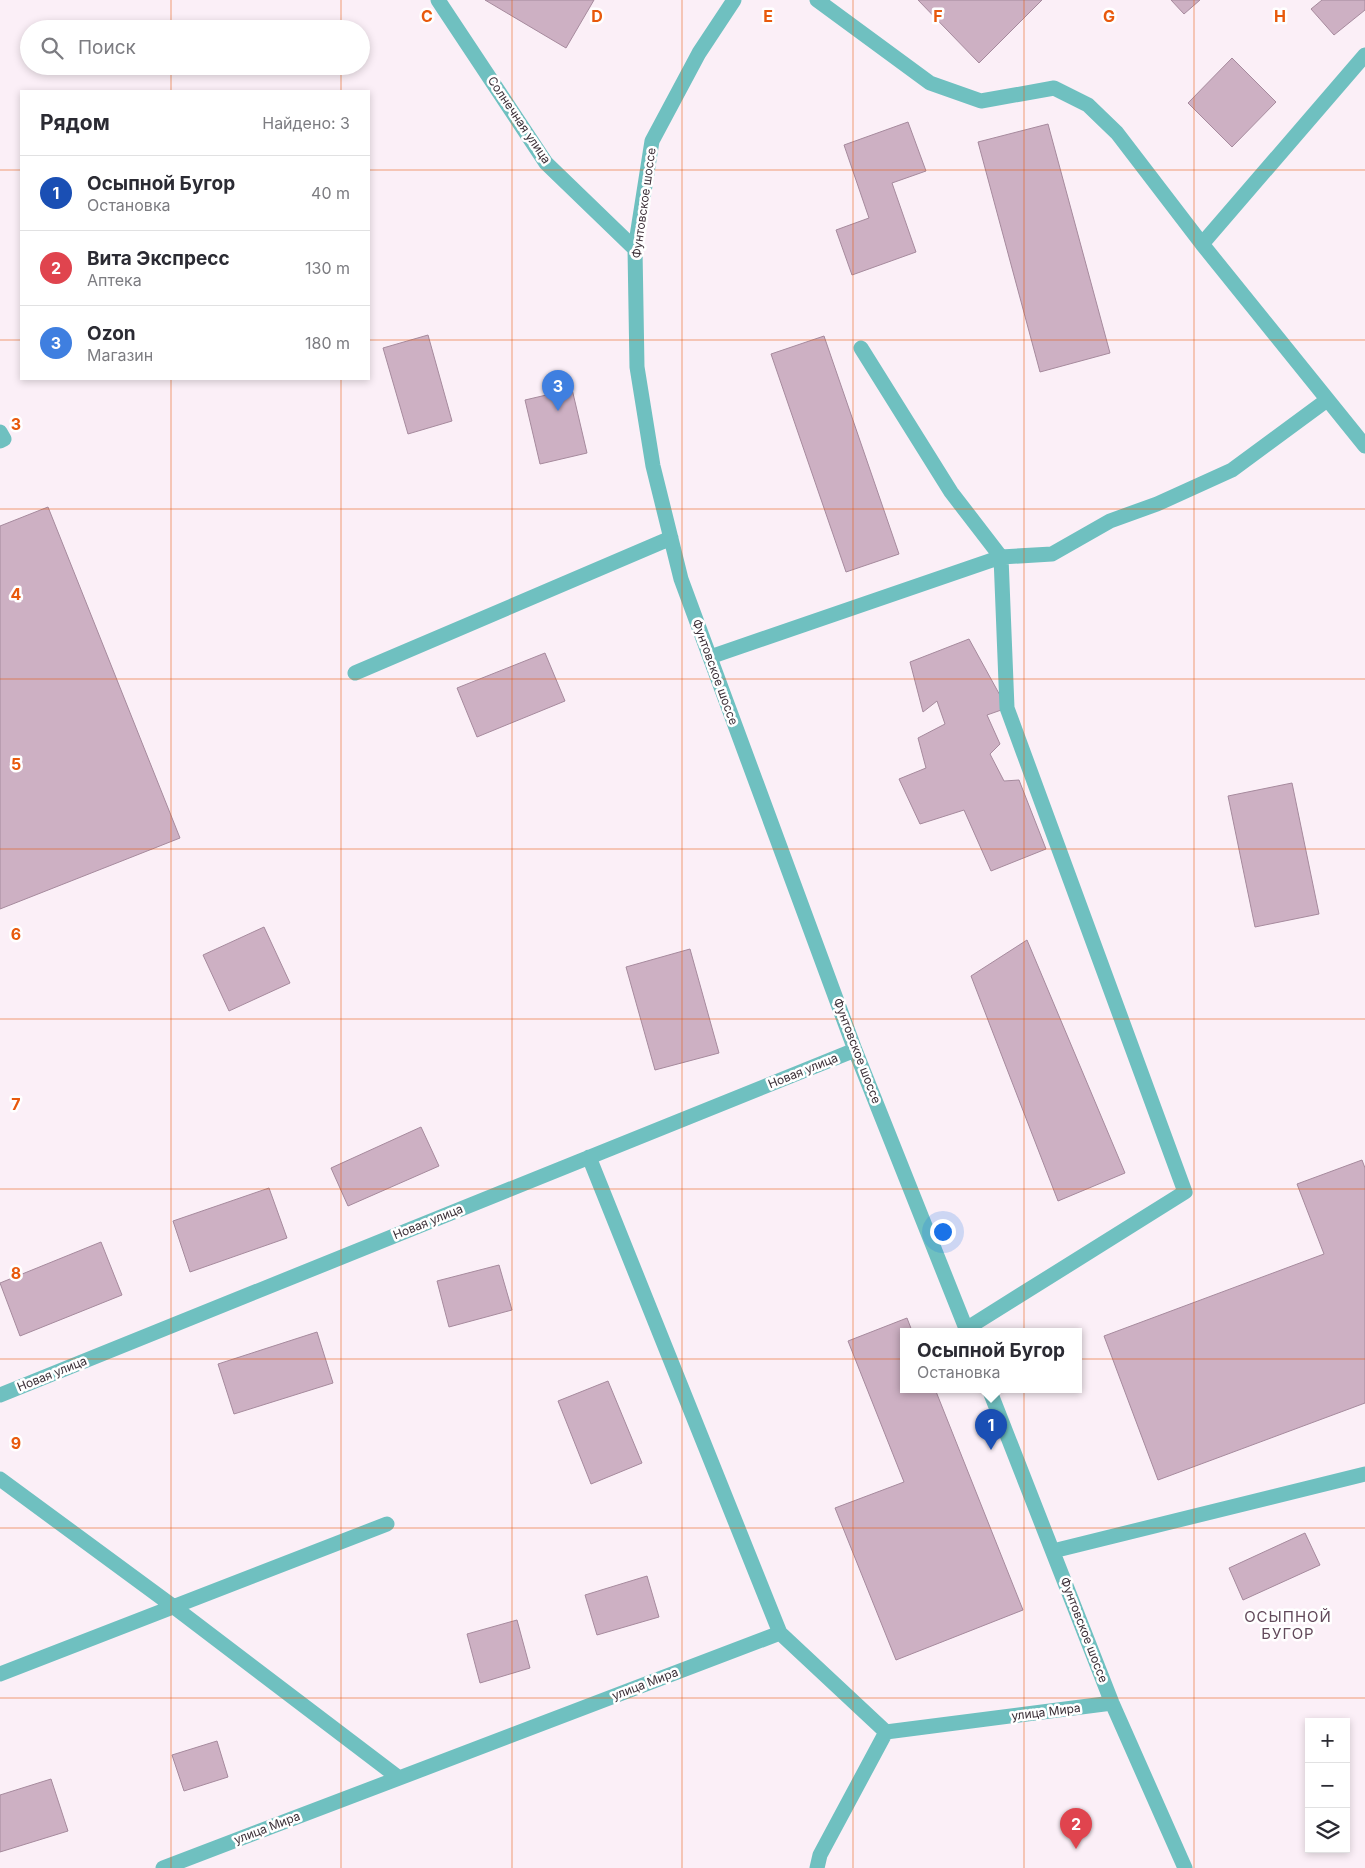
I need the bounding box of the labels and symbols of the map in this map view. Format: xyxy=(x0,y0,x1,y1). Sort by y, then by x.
text: C xyxy=(421,6,433,26)
text: D xyxy=(591,6,603,26)
text: E xyxy=(763,6,773,26)
text: F xyxy=(933,6,943,26)
text: G xyxy=(1103,6,1115,26)
text: H xyxy=(1274,6,1286,26)
street label: Солнечная улица xyxy=(485,73,554,166)
street label: Фунтовское шоссе xyxy=(628,147,659,259)
pin: 3 xyxy=(542,370,574,411)
text: 3 xyxy=(11,414,21,434)
text: 4 xyxy=(11,584,22,604)
street label: Фунтовское шоссе xyxy=(689,617,742,727)
text: 5 xyxy=(11,754,21,774)
text: 6 xyxy=(11,924,21,944)
street label: Фунтовское шоссе xyxy=(830,996,884,1106)
street label: Новая улица xyxy=(766,1050,840,1091)
text: 7 xyxy=(11,1094,21,1114)
street label: Новая улица xyxy=(391,1201,465,1242)
your location xyxy=(930,1219,956,1245)
text: 8 xyxy=(11,1263,21,1283)
street label: Новая улица xyxy=(15,1353,89,1394)
pin: 1 xyxy=(975,1409,1007,1450)
text: 9 xyxy=(11,1433,21,1453)
street label: Фунтовское шоссе xyxy=(1057,1575,1111,1685)
district label: ОСЫПНОЙ БУГОР xyxy=(1244,1607,1332,1643)
street label: улица Мира xyxy=(610,1664,680,1703)
street label: улица Мира xyxy=(1010,1700,1081,1723)
street label: улица Мира xyxy=(232,1808,302,1847)
pin: 2 xyxy=(1060,1808,1092,1849)

